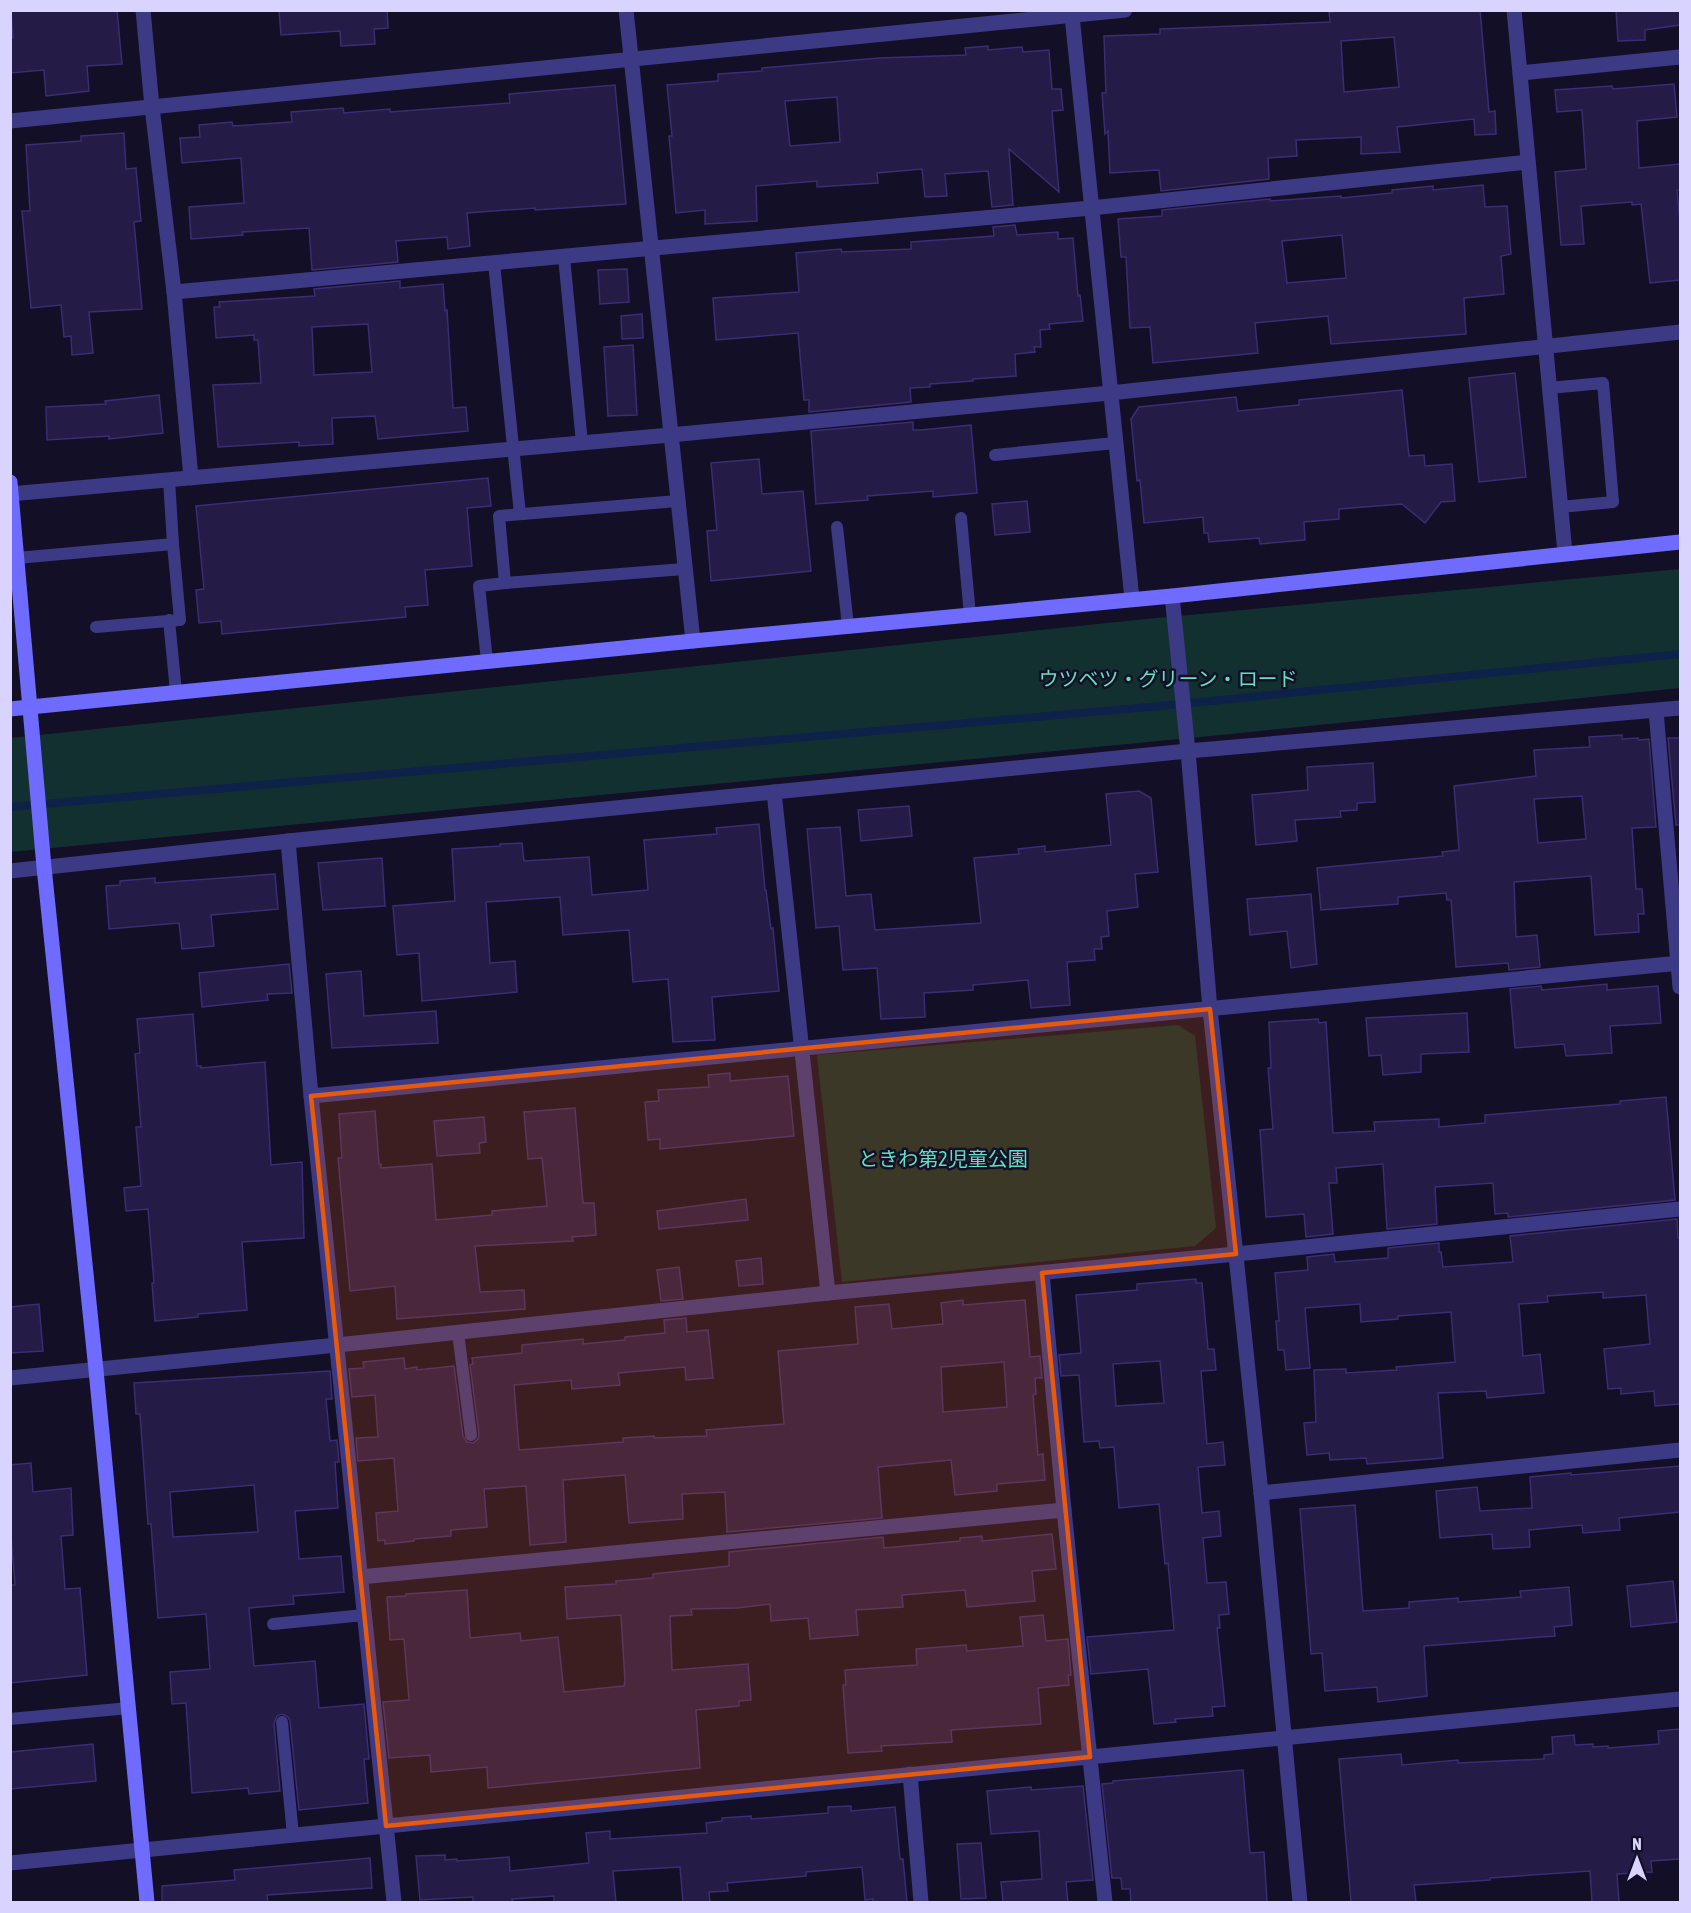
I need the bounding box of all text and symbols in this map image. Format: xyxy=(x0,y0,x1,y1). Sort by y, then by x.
park label: ウツベツ・グリーン・ロード xyxy=(1039,667,1298,690)
park label: ときわ第2児童公園 xyxy=(858,1147,1028,1170)
north arrow xyxy=(1607,1829,1667,1889)
text: N xyxy=(1632,1835,1642,1853)

